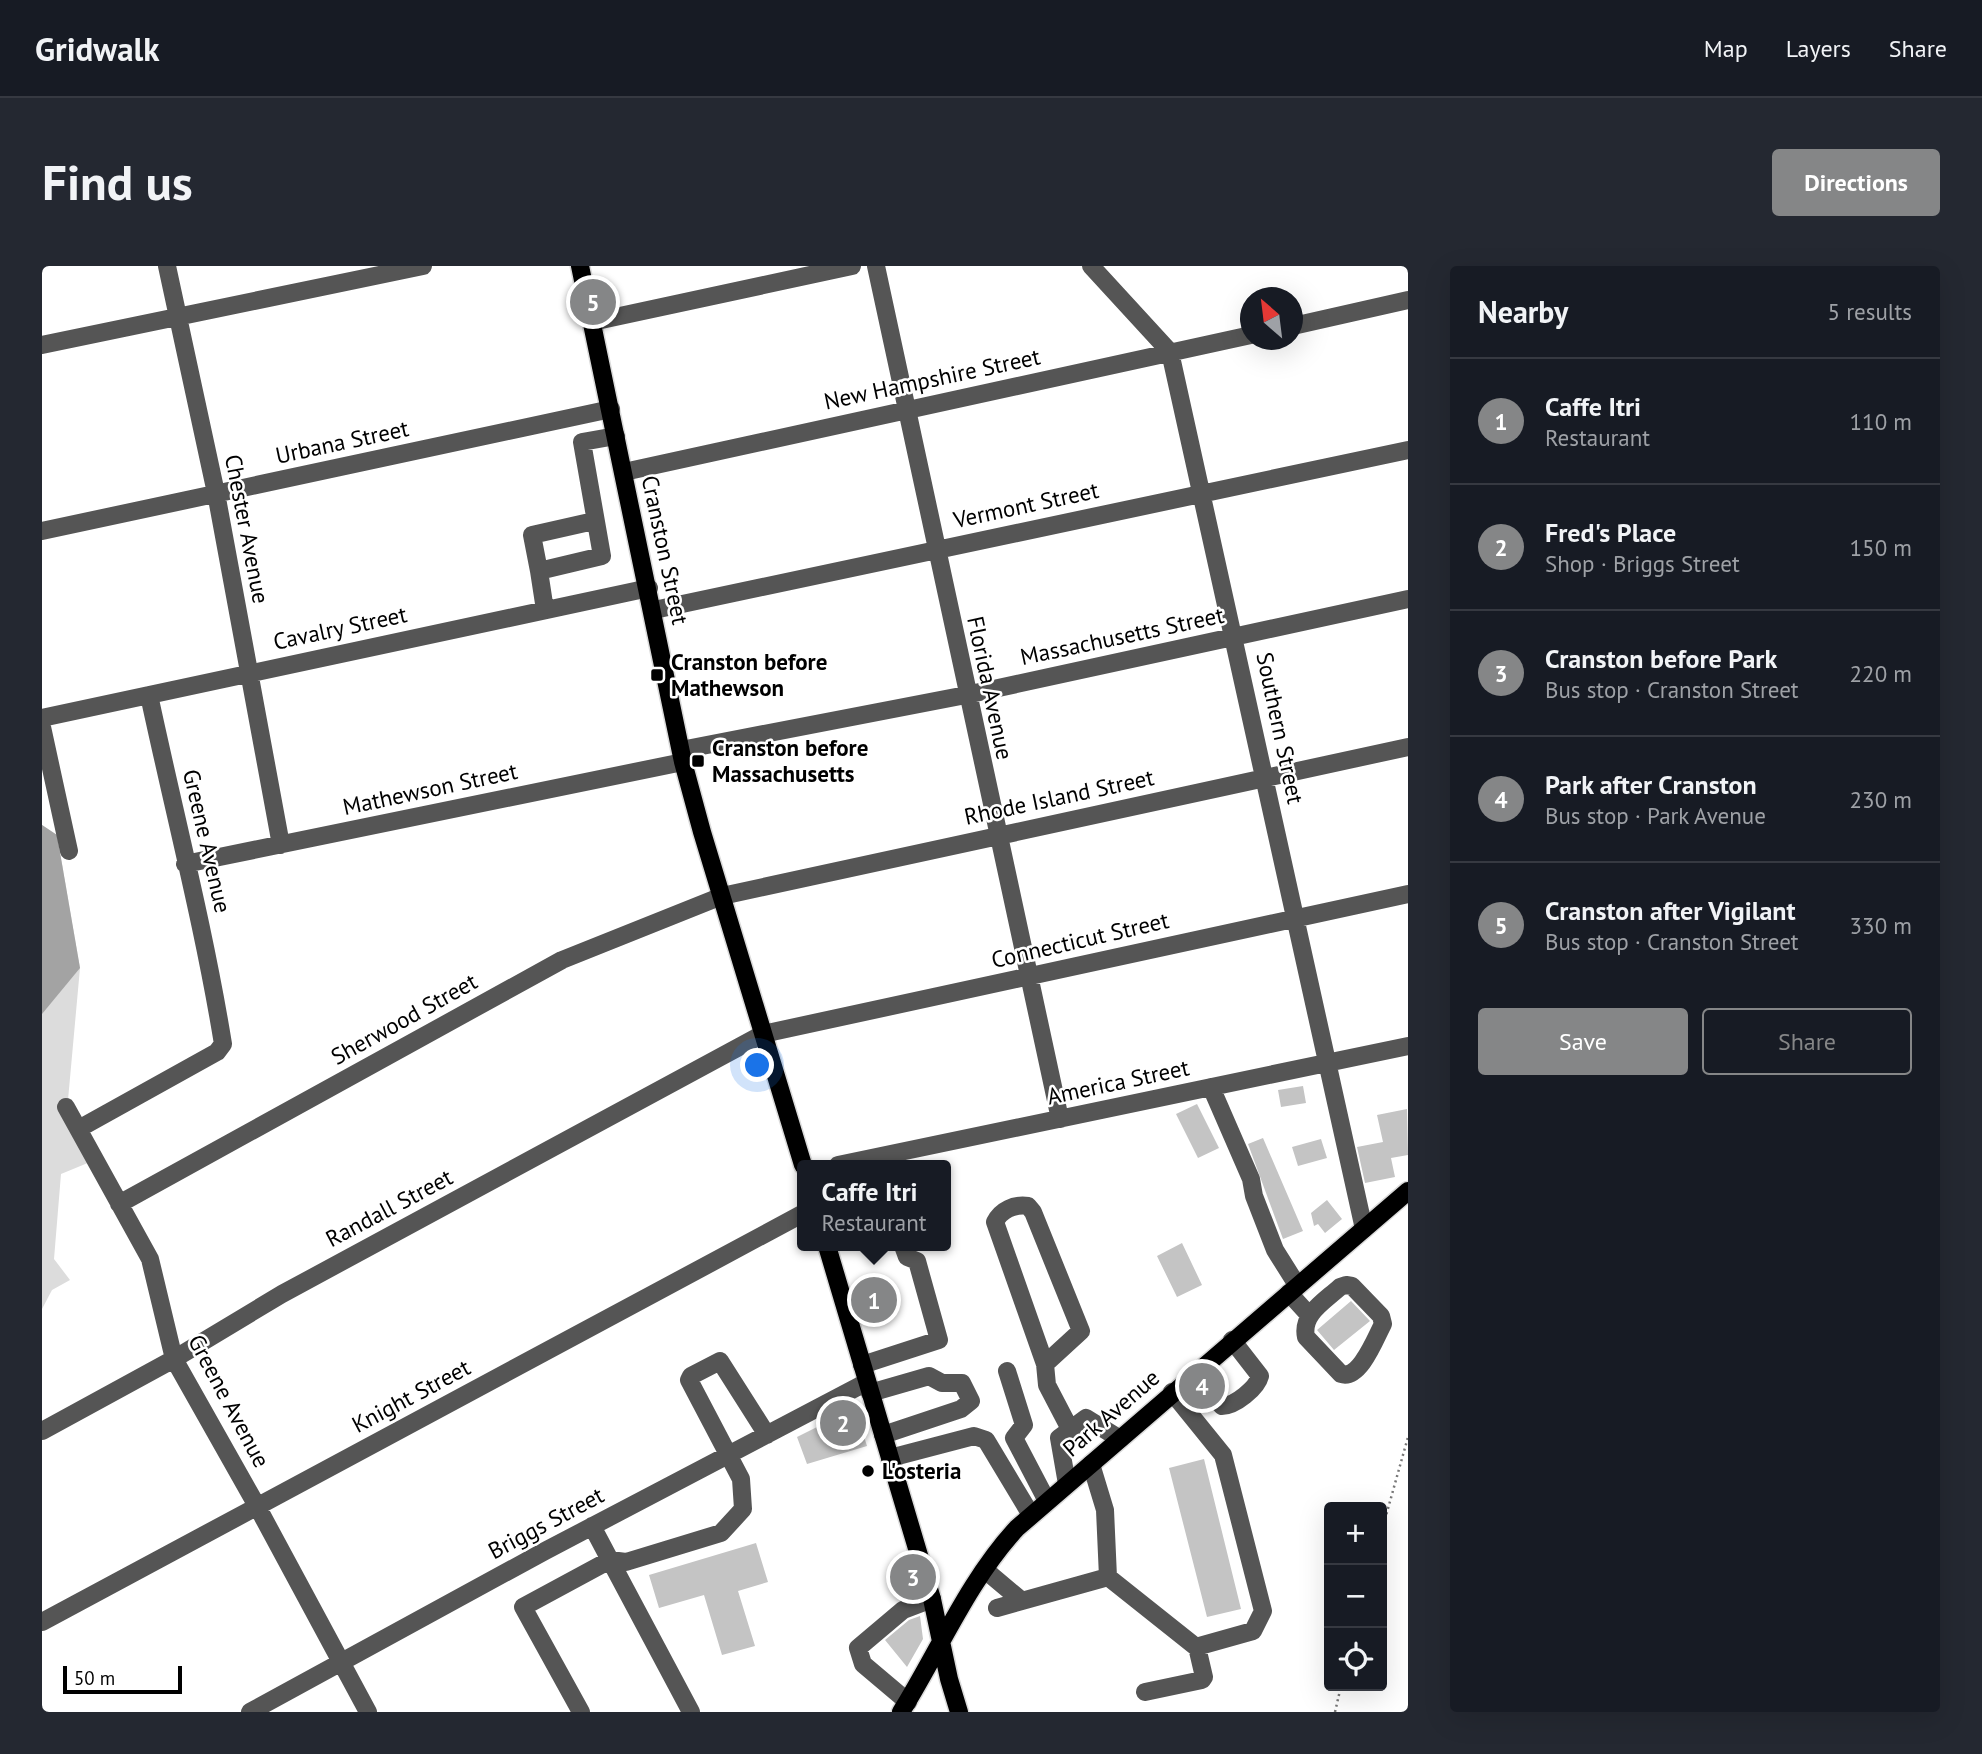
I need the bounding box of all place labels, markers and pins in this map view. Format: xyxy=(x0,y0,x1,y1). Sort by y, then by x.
pin: 5 xyxy=(570,276,616,328)
place label: Cranston before Mathewson xyxy=(671,647,827,702)
marker: Cranston before Mathewson xyxy=(649,667,665,683)
place label: Cranston before Massachusetts xyxy=(712,733,868,788)
marker: Cranston before Massachusetts xyxy=(690,753,706,769)
pin: 1 xyxy=(851,1274,897,1326)
pin: 4 xyxy=(1179,1360,1225,1412)
pin: 2 xyxy=(820,1397,866,1449)
place label: L'osteria xyxy=(882,1456,961,1485)
marker: L'osteria xyxy=(860,1463,876,1479)
pin: 3 xyxy=(890,1551,936,1603)

